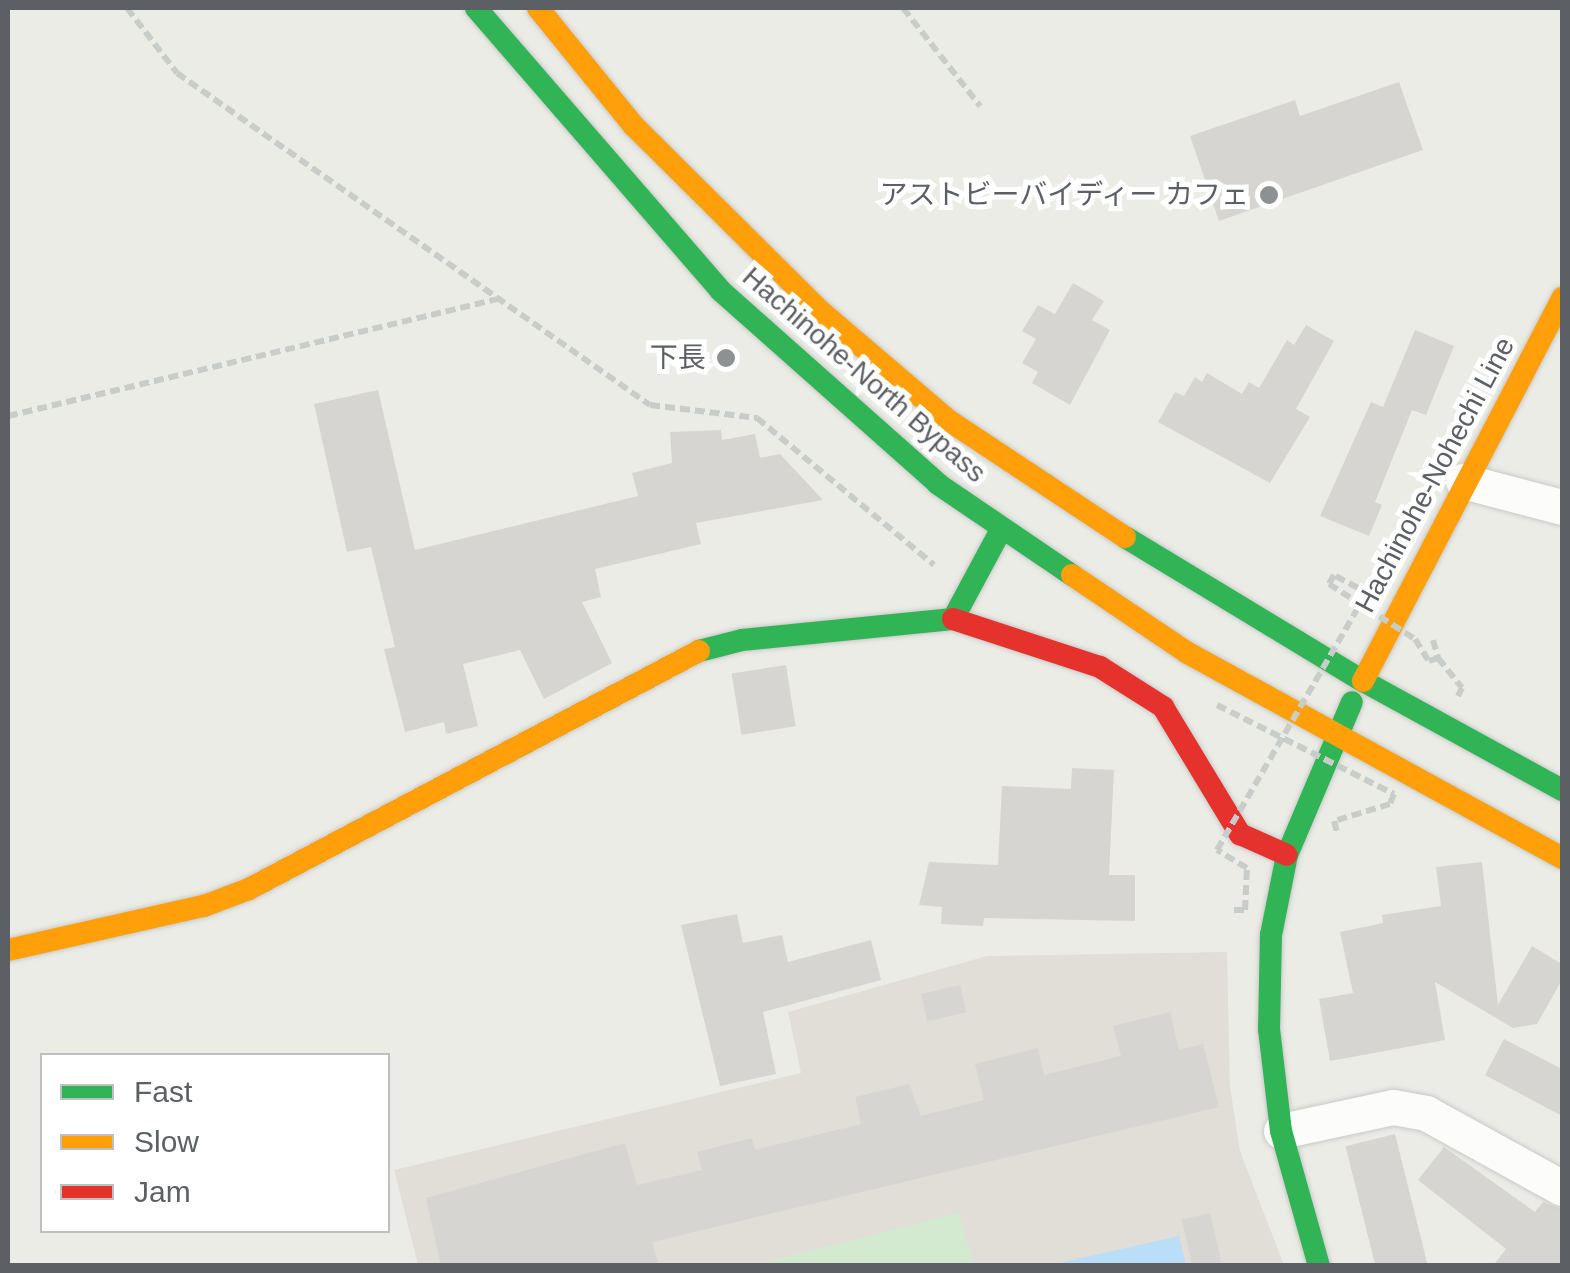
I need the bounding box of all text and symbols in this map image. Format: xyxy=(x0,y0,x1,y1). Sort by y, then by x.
place label: アストビーバイディー カフェ xyxy=(877,178,1249,212)
marker: アストビーバイディー カフェ xyxy=(1258,184,1280,206)
street label: Hachinohe-North Bypass xyxy=(736,260,992,490)
street label: Hachinohe-Nohechi Line xyxy=(1348,332,1522,618)
place label: 下長 xyxy=(650,341,706,375)
marker: 下長 xyxy=(715,347,737,369)
legend xyxy=(40,1053,390,1233)
text: Fast xyxy=(134,1075,192,1108)
text: Slow xyxy=(134,1125,199,1158)
text: Jam xyxy=(134,1175,191,1208)

